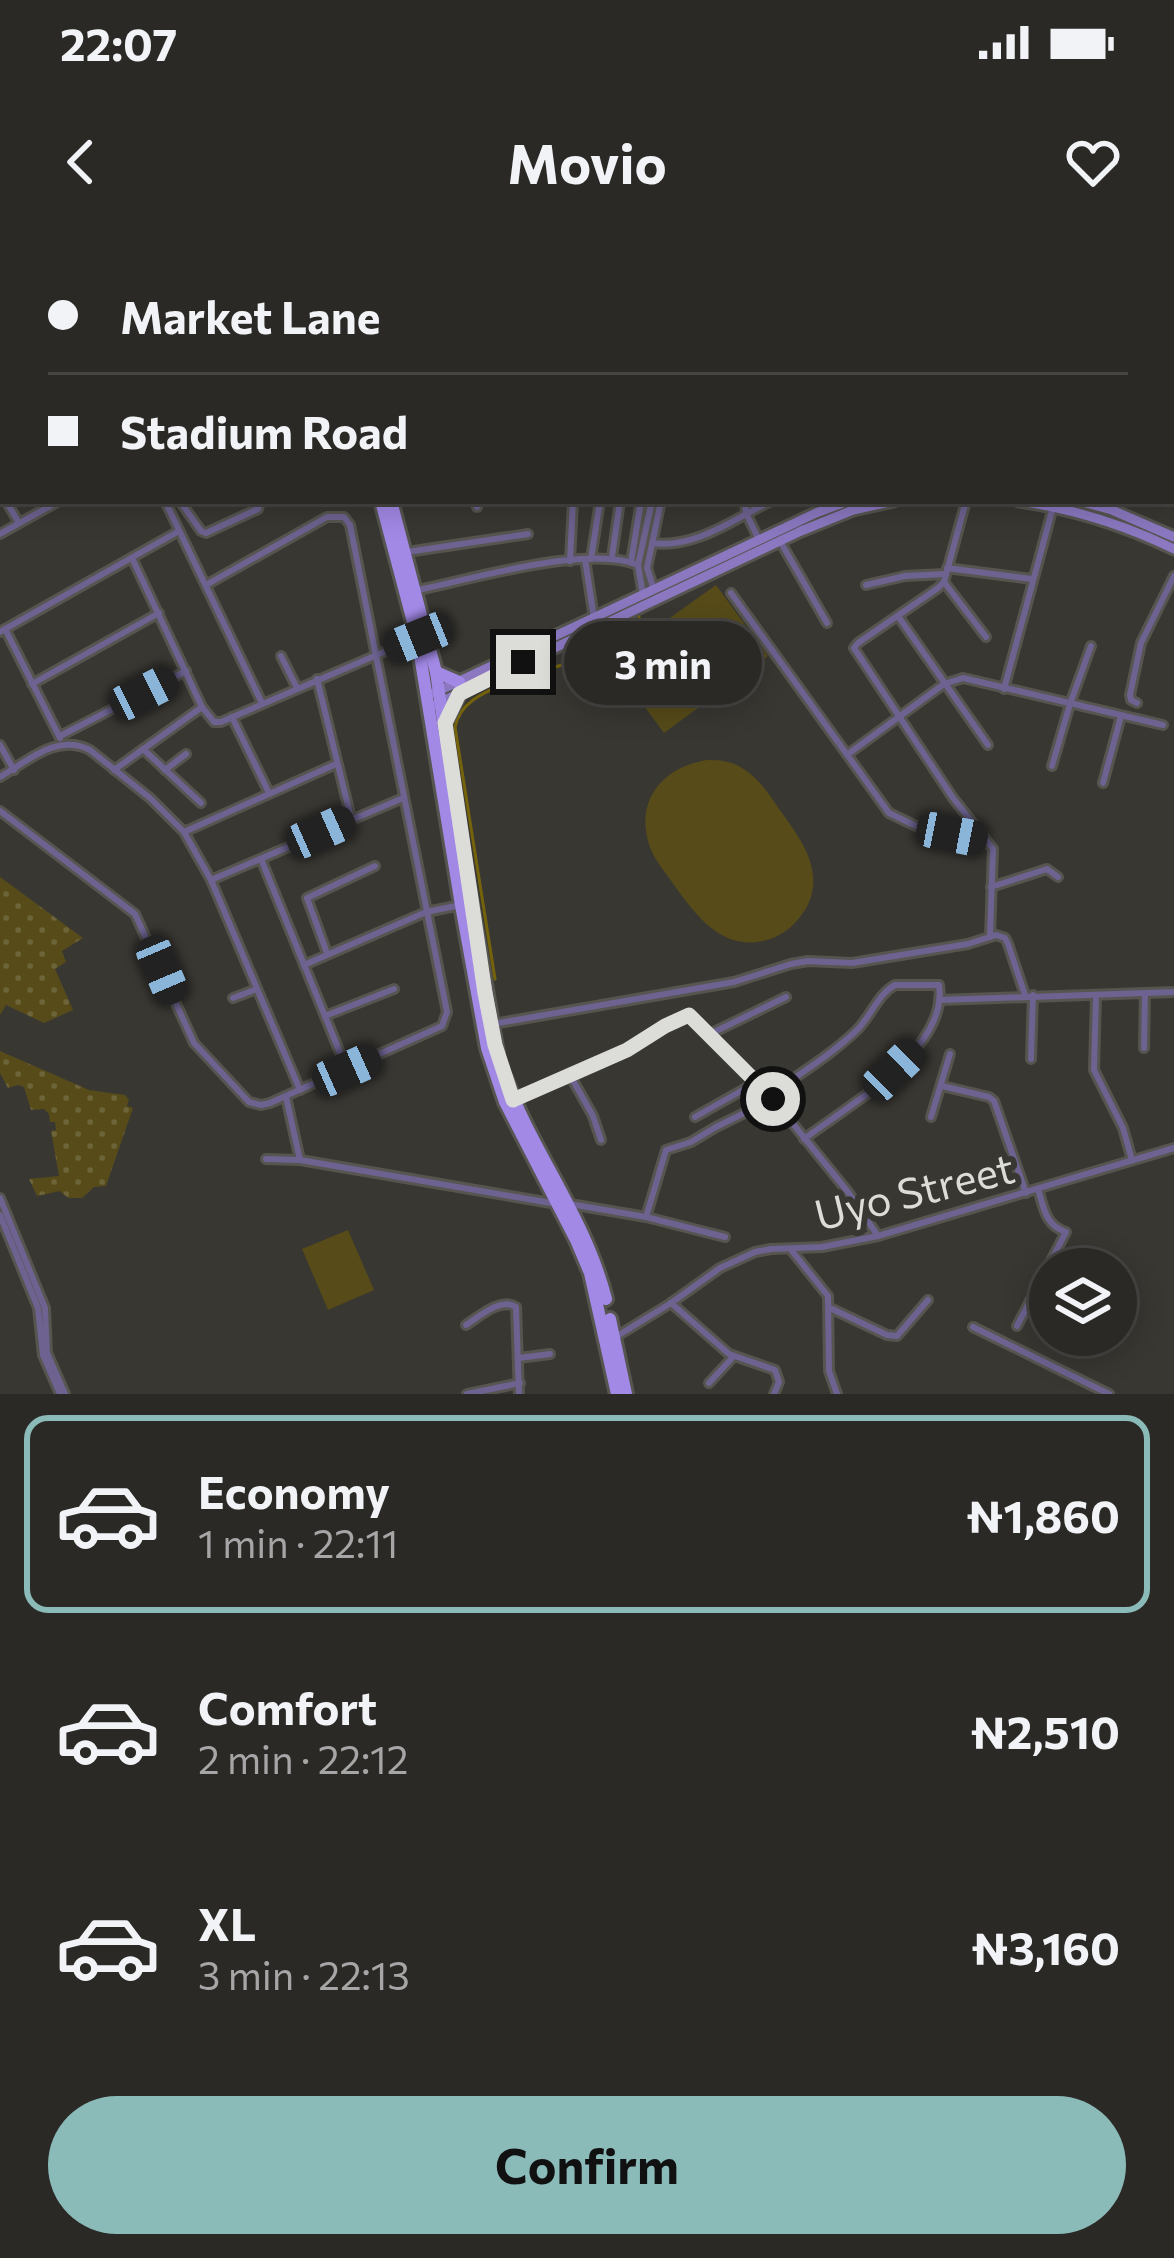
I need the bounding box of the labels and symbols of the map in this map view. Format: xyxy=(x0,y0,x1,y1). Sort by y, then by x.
car xyxy=(378,608,458,668)
callout: 3 min xyxy=(565,620,763,704)
route end xyxy=(496,635,550,689)
car xyxy=(104,661,184,725)
car xyxy=(281,801,361,863)
car xyxy=(913,809,991,859)
car xyxy=(131,930,193,1010)
car xyxy=(856,1032,932,1108)
car xyxy=(307,1039,387,1101)
route start xyxy=(746,1072,800,1126)
street label: Uyo Street xyxy=(809,1140,1019,1240)

